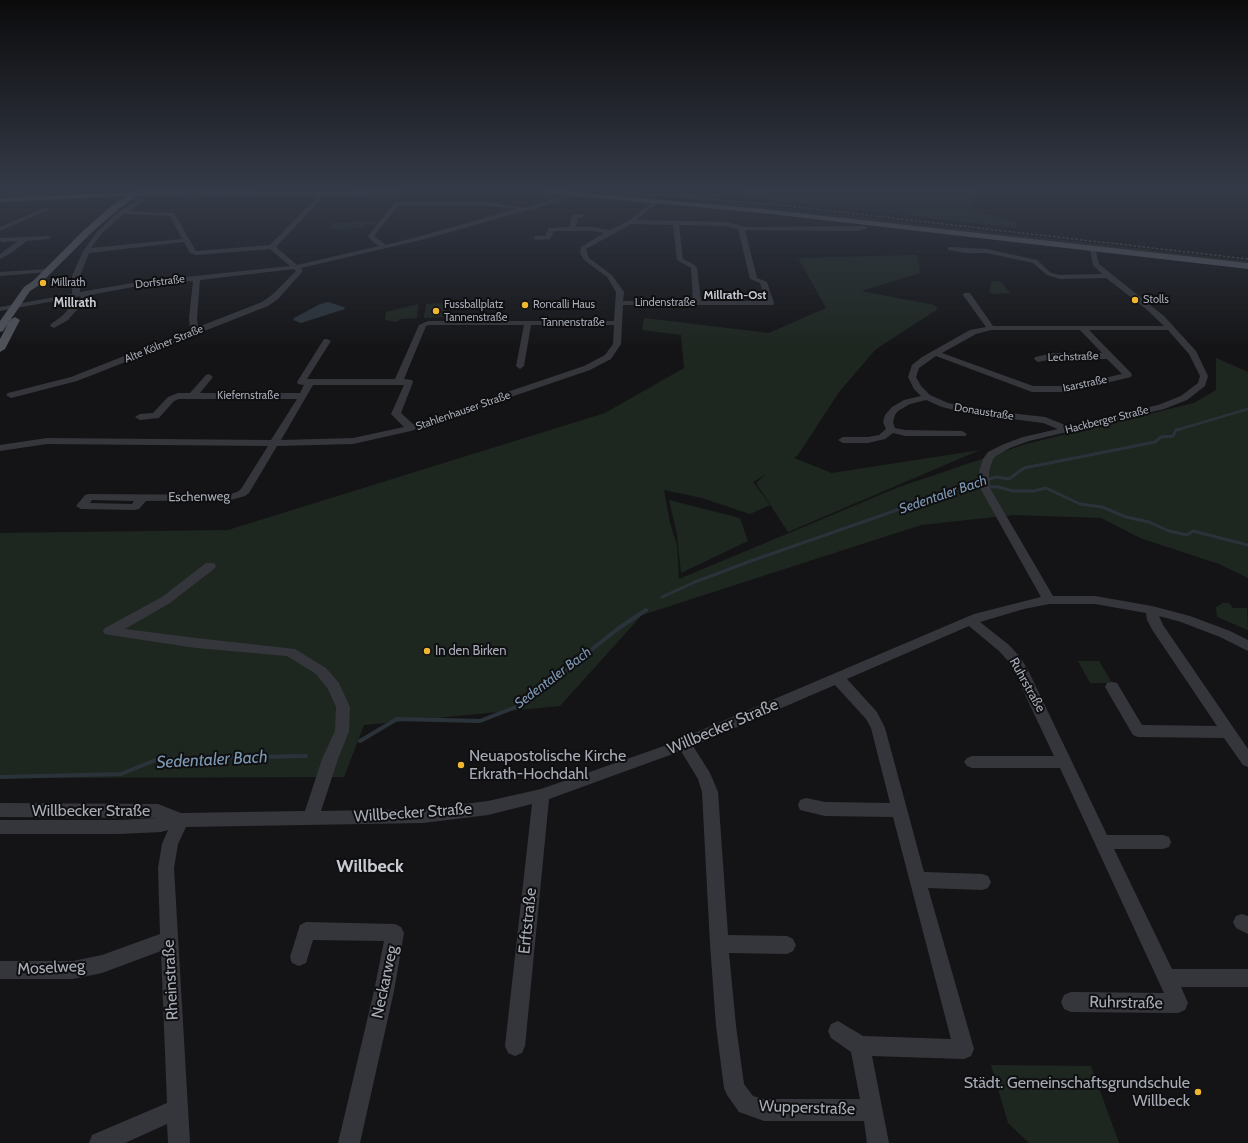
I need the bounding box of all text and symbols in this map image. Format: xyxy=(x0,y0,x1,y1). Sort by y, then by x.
street label: Dorfstraße xyxy=(134,272,186,292)
place label: Millrath xyxy=(51,276,86,290)
marker: Millrath xyxy=(38,278,48,288)
district label: Millrath-Ost xyxy=(704,288,766,302)
place label: Stolls xyxy=(1143,293,1169,307)
district label: Millrath xyxy=(54,295,96,311)
marker: Stolls xyxy=(1130,295,1140,305)
street label: Lindenstraße xyxy=(635,296,695,310)
place label: Fussballplatz Tannenstraße xyxy=(444,298,507,324)
place label: Roncalli Haus xyxy=(533,298,595,312)
marker: Roncalli Haus xyxy=(520,300,530,310)
marker: Fussballplatz Tannenstraße xyxy=(431,306,441,316)
street label: Tannenstraße xyxy=(541,316,605,330)
street label: Alte Kölner Straße xyxy=(123,322,205,366)
street label: Lechstraße xyxy=(1047,350,1099,364)
street label: Isarstraße xyxy=(1062,373,1108,395)
street label: Kiefernstraße xyxy=(217,389,279,403)
street label: Stahlenhauser Straße xyxy=(414,389,512,433)
street label: Donaustraße xyxy=(953,401,1015,423)
street label: Hackberger Straße xyxy=(1064,403,1150,437)
water label: Sedentaler Bach xyxy=(897,472,989,518)
street label: Eschenweg xyxy=(168,489,230,505)
place label: In den Birken xyxy=(435,643,506,659)
water label: Sedentaler Bach xyxy=(511,644,595,712)
marker: In den Birken xyxy=(422,646,432,656)
street label: Ruhrstraße xyxy=(1006,655,1048,715)
street label: Willbecker Straße xyxy=(665,695,781,759)
place label: Neuapostolische Kirche Erkrath-Hochdahl xyxy=(469,746,626,784)
water label: Sedentaler Bach xyxy=(156,747,268,773)
marker: Neuapostolische Kirche Erkrath-Hochdahl xyxy=(456,760,466,770)
street label: Willbecker Straße xyxy=(353,799,473,827)
street label: Willbecker Straße xyxy=(32,801,150,821)
district label: Willbeck xyxy=(336,856,404,878)
street label: Erftstraße xyxy=(515,887,541,955)
street label: Rheinstraße xyxy=(159,939,183,1021)
street label: Neckarweg xyxy=(368,944,402,1020)
street label: Moselweg xyxy=(17,957,85,979)
street label: Ruhrstraße xyxy=(1089,993,1163,1013)
place label: Städt. Gemeinschaftsgrundschule Willbeck xyxy=(964,1073,1190,1111)
marker: Städt. Gemeinschaftsgrundschule Willbeck xyxy=(1193,1087,1203,1097)
street label: Wupperstraße xyxy=(759,1097,855,1119)

